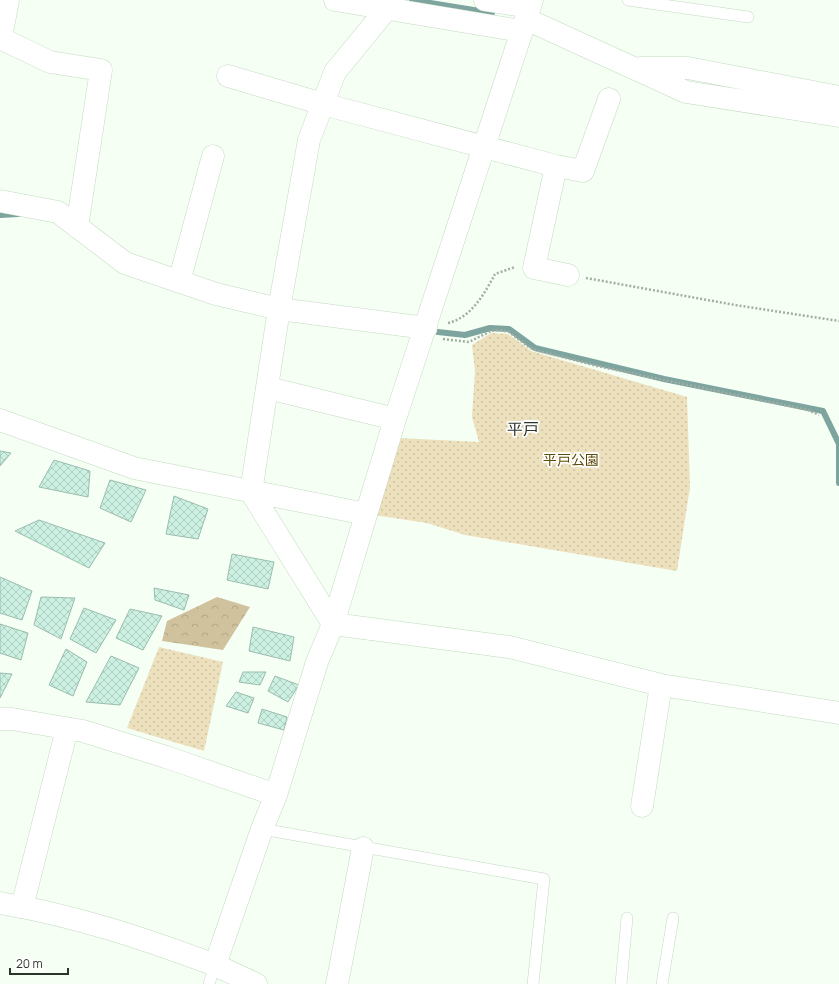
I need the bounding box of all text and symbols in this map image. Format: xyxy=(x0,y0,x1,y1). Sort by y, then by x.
district label: 平戸 xyxy=(507,418,539,440)
park label: 平戸公園 xyxy=(543,450,599,469)
scale bar xyxy=(10,950,68,976)
text: 20 m xyxy=(16,955,43,972)

